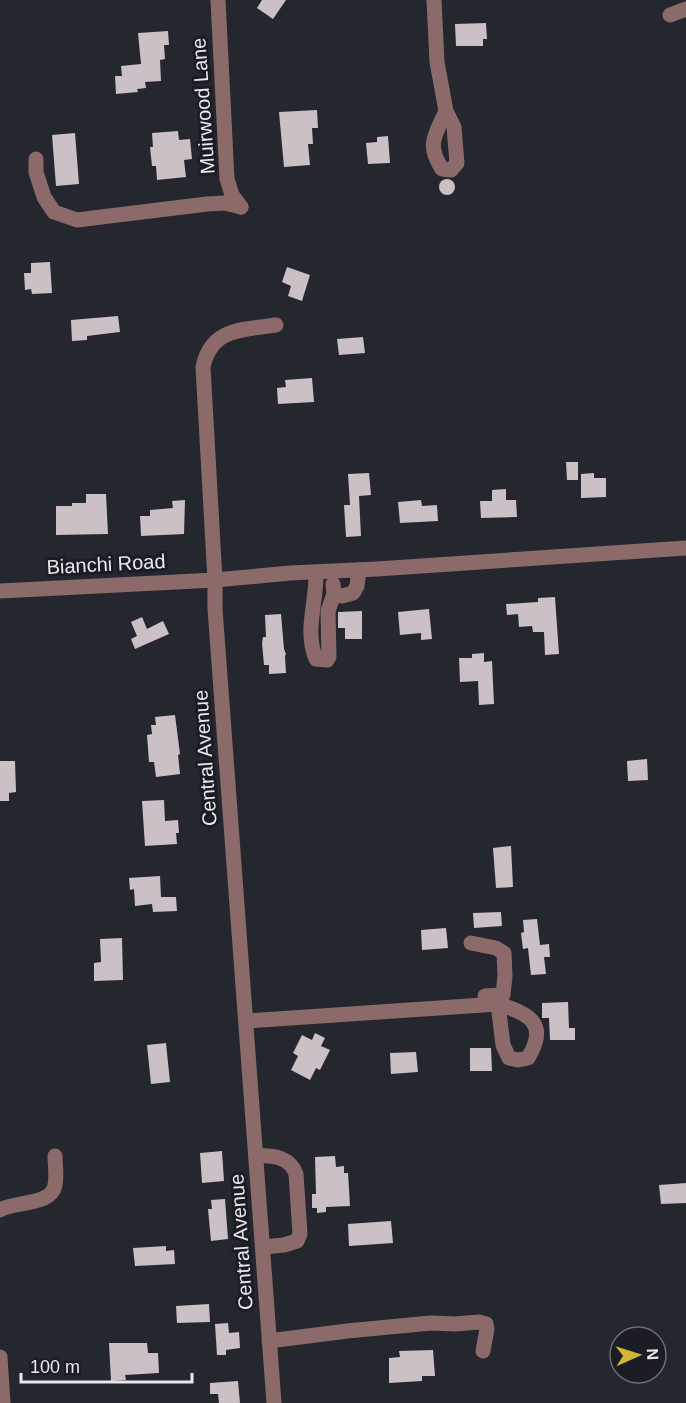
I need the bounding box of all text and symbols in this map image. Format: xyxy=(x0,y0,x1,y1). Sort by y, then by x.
street label: Muirwood Lane xyxy=(187,37,219,175)
street label: Bianchi Road xyxy=(46,550,166,578)
street label: Central Avenue xyxy=(189,689,221,827)
street label: Central Avenue xyxy=(225,1173,257,1311)
north arrow xyxy=(608,1325,668,1385)
scale bar xyxy=(21,1346,192,1384)
text: N xyxy=(644,1348,661,1360)
text: 100 m xyxy=(30,1357,80,1377)

